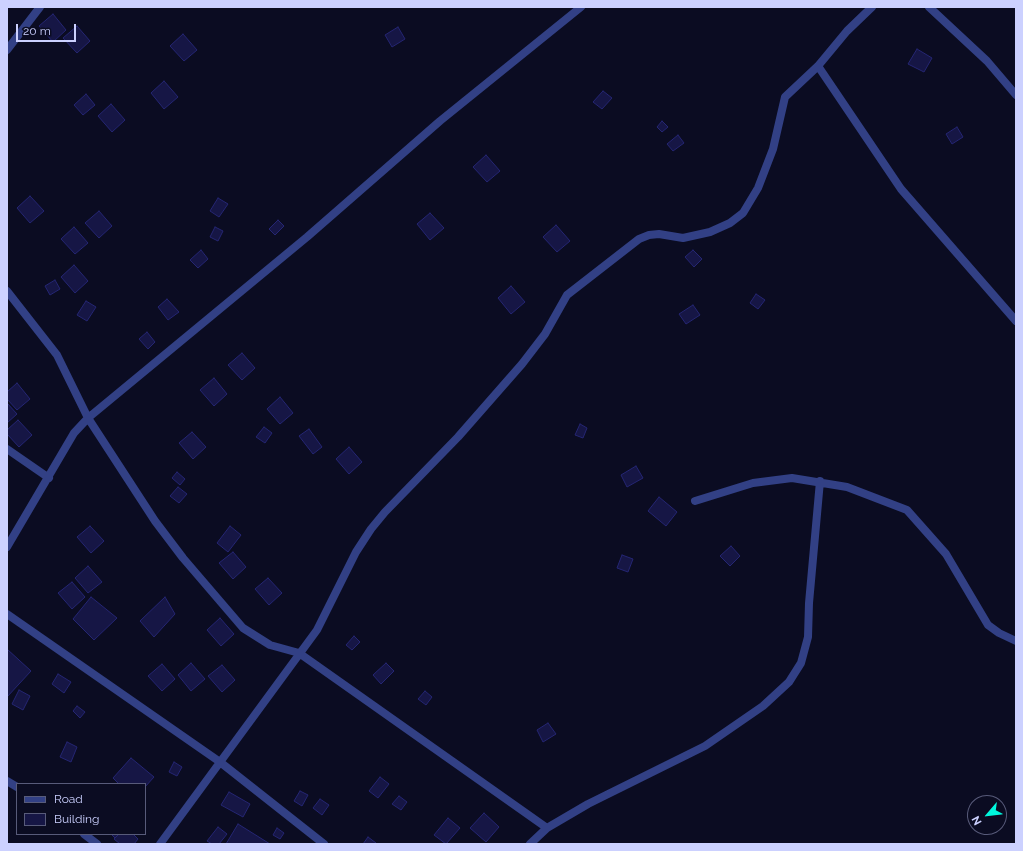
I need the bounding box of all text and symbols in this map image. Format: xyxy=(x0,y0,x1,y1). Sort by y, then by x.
scale bar xyxy=(18,16,78,42)
text: 20 m xyxy=(23,24,51,38)
legend xyxy=(16,783,146,835)
text: Road xyxy=(54,792,83,806)
north arrow xyxy=(967,795,1007,835)
text: Building xyxy=(54,812,100,826)
text: N xyxy=(969,814,985,827)

